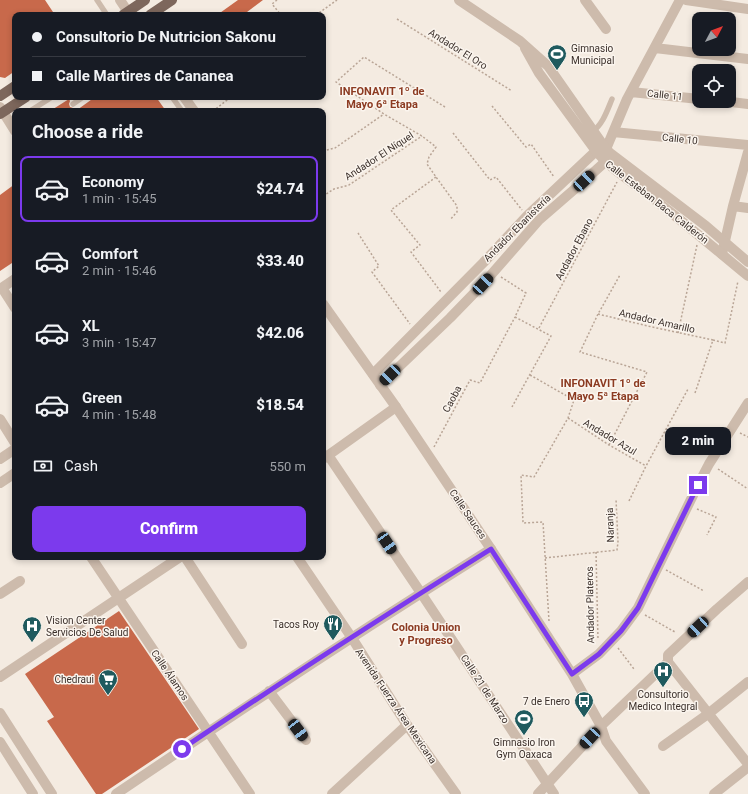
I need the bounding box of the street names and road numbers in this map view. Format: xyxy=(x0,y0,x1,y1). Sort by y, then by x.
street label: Andador El Oro xyxy=(427,27,489,72)
street label: Calle 11 xyxy=(647,88,683,102)
street label: Andador El Níquel xyxy=(343,130,415,182)
street label: Calle 10 xyxy=(662,132,699,146)
street label: Calle Esteban Baca Calderón xyxy=(603,158,711,246)
street label: Andador Ebanistería xyxy=(481,192,553,264)
street label: Andador Ebano xyxy=(553,216,595,282)
street label: Andador Amarillo xyxy=(618,307,696,335)
street label: Caoba xyxy=(440,384,464,414)
street label: Andador Azul xyxy=(582,417,638,457)
street label: Calle Sauces xyxy=(447,487,489,541)
street label: Naranja xyxy=(604,508,616,542)
street label: Andador Plateros xyxy=(584,566,596,644)
street label: Avenida Fuerza Área Mexicana xyxy=(353,646,440,766)
street label: Calle Álamos xyxy=(149,647,192,702)
street label: Calle 21 de Marzo xyxy=(459,653,512,726)

